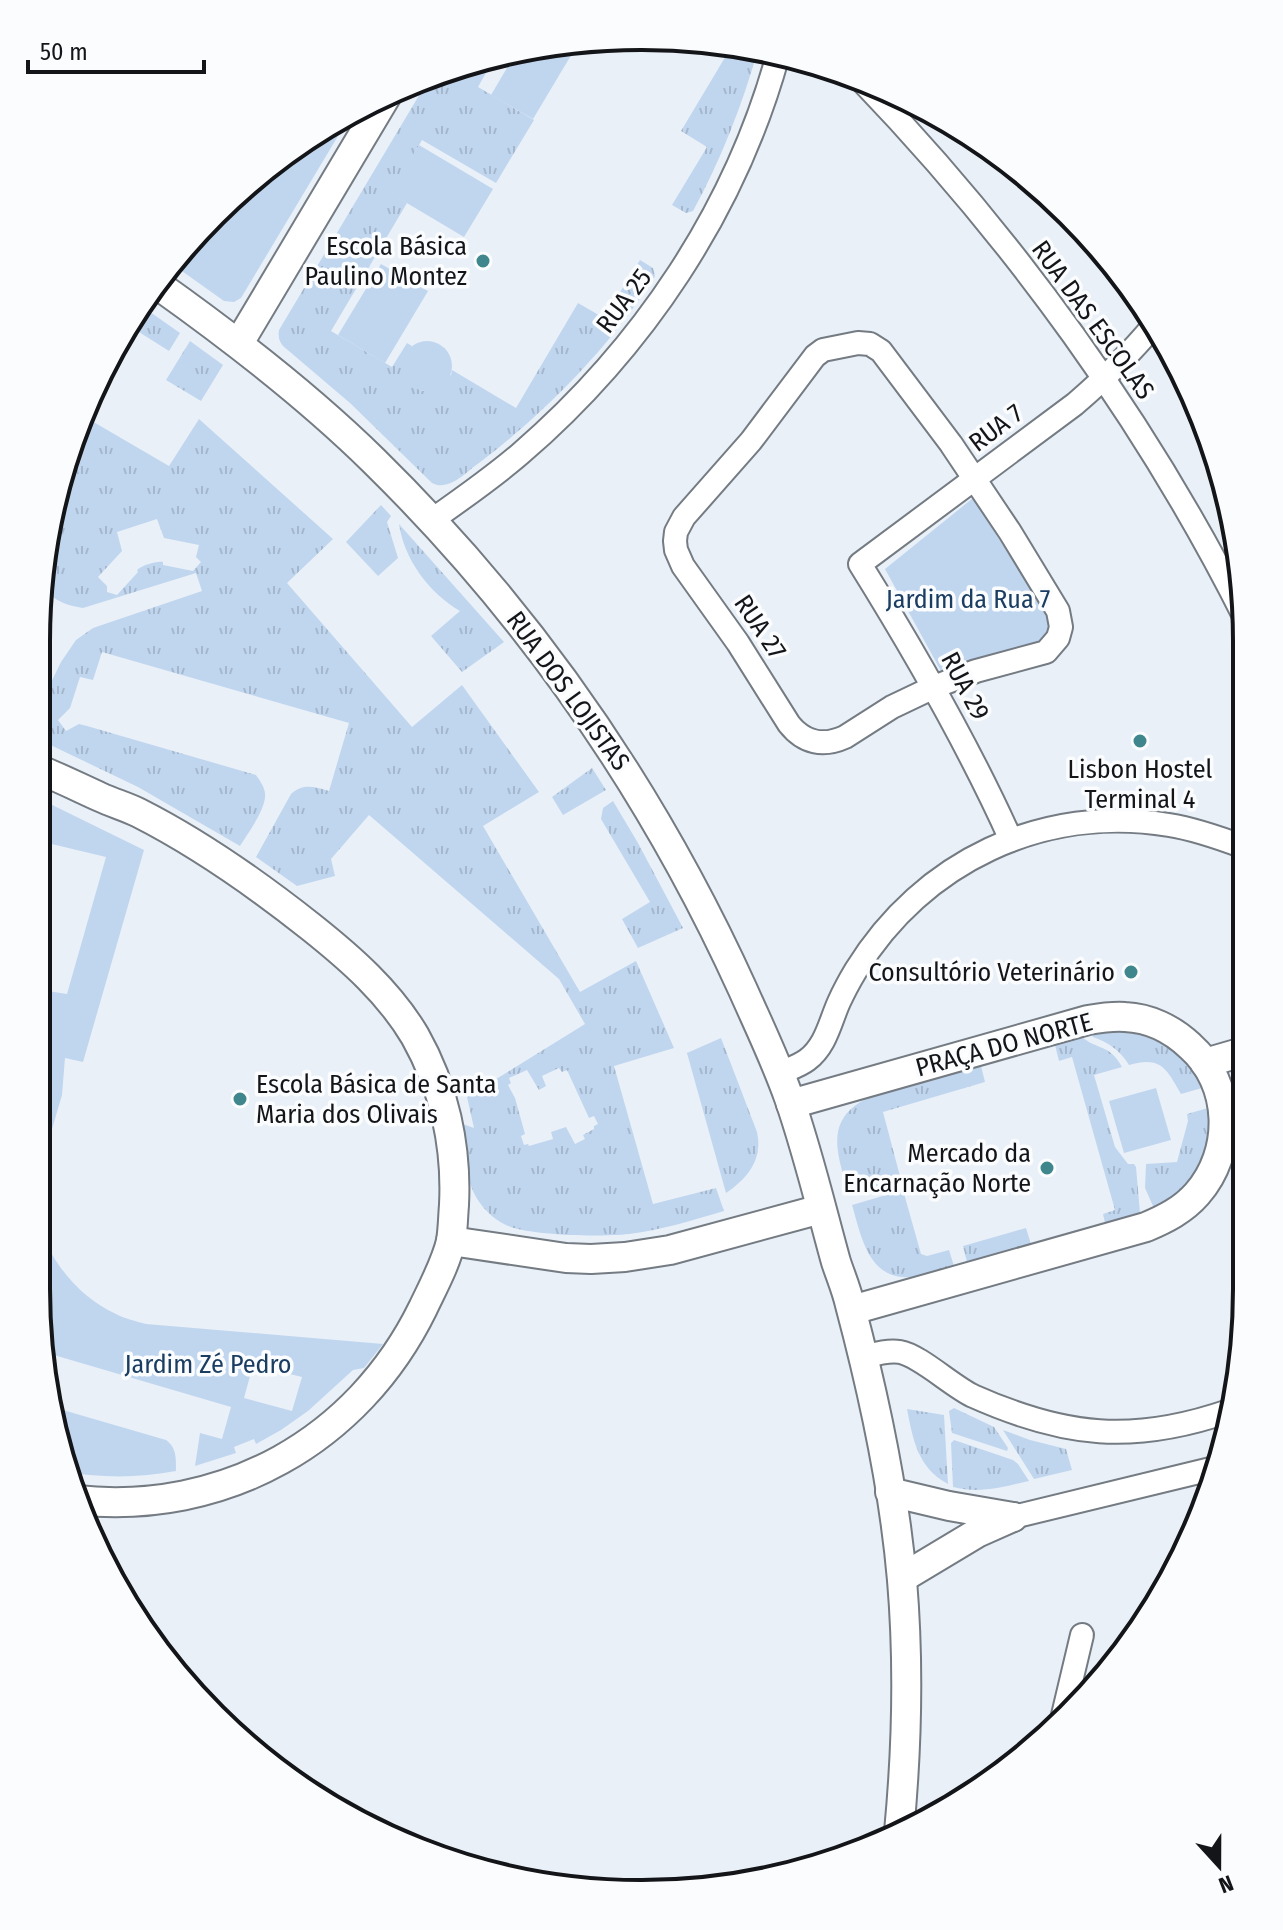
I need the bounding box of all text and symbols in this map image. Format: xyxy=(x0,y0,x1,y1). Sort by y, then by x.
scale bar xyxy=(28,24,204,74)
text: 50 m xyxy=(40,38,88,66)
place label: Escola Básica Paulino Montez xyxy=(305,231,467,292)
street label: RUA DAS ESCOLAS xyxy=(1025,235,1161,405)
marker: Escola Básica Paulino Montez xyxy=(474,252,492,270)
street label: RUA 25 xyxy=(590,263,658,339)
street label: RUA 7 xyxy=(963,398,1029,458)
park label: Jardim da Rua 7 xyxy=(886,584,1050,615)
street label: RUA 27 xyxy=(727,589,793,665)
street label: RUA DOS LOJISTAS xyxy=(500,605,636,777)
street label: RUA 29 xyxy=(934,647,996,725)
marker: Lisbon Hostel Terminal 4 xyxy=(1131,732,1149,750)
place label: Lisbon Hostel Terminal 4 xyxy=(1068,754,1213,815)
place label: Consultório Veterinário xyxy=(868,957,1115,988)
marker: Consultório Veterinário xyxy=(1122,963,1140,981)
street label: PRAÇA DO NORTE xyxy=(912,1007,1096,1083)
place label: Escola Básica de Santa Maria dos Olivais xyxy=(256,1069,497,1130)
marker: Escola Básica de Santa Maria dos Olivais xyxy=(231,1090,249,1108)
place label: Mercado da Encarnação Norte xyxy=(843,1138,1031,1199)
marker: Mercado da Encarnação Norte xyxy=(1038,1159,1056,1177)
park label: Jardim Zé Pedro xyxy=(124,1349,292,1380)
north arrow xyxy=(1179,1826,1259,1906)
text: N xyxy=(1215,1869,1237,1899)

